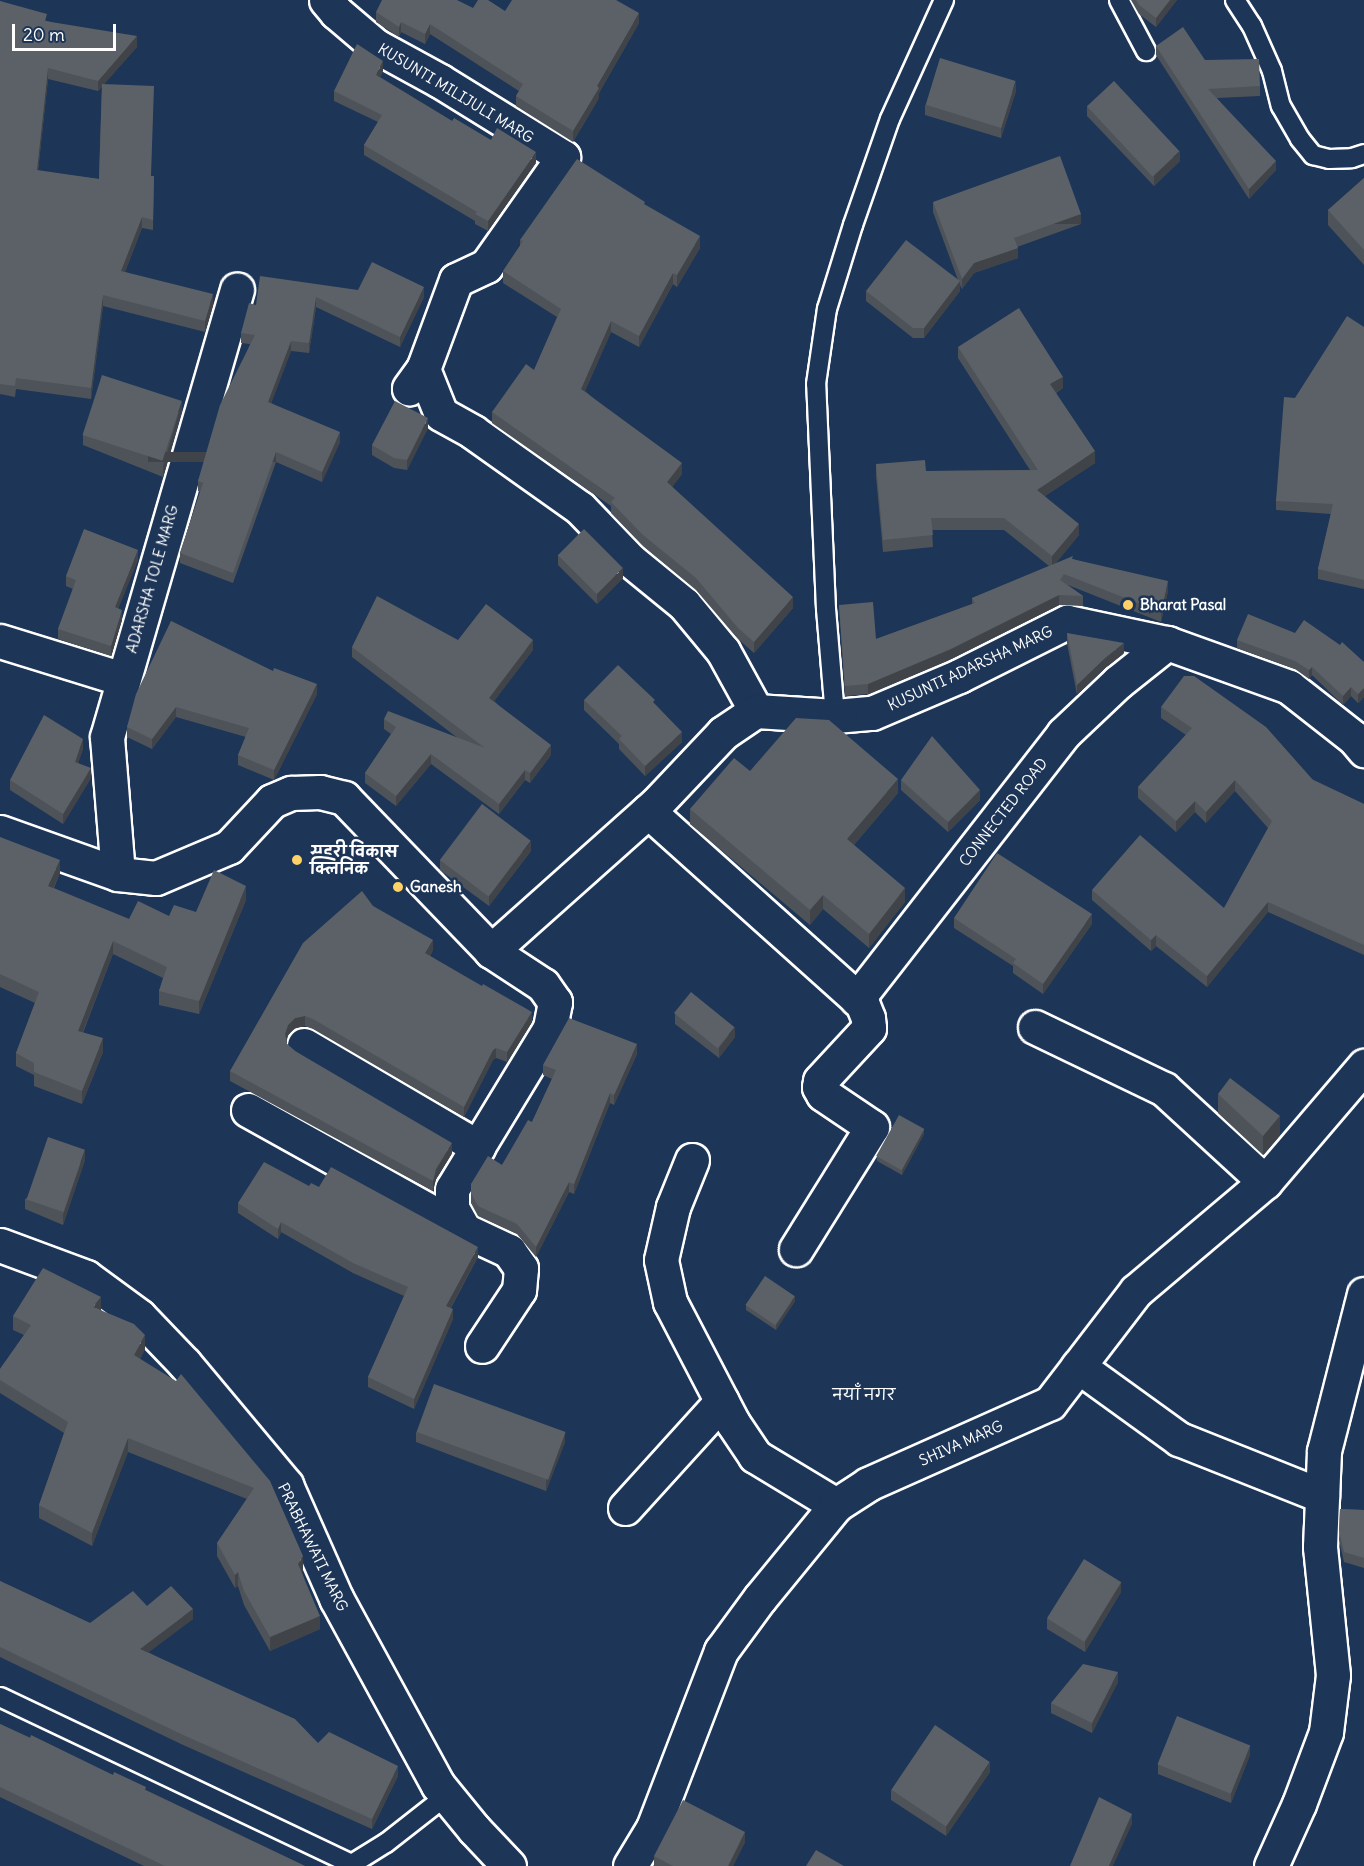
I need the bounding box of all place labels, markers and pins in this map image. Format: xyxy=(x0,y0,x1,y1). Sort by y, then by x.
place label: Bharat Pasal xyxy=(1140,596,1226,614)
marker: Bharat Pasal xyxy=(1121,598,1135,612)
place label: सहरी विकास क्लिनिक xyxy=(310,842,398,877)
marker: सहरी विकास क्लिनिक xyxy=(288,851,306,869)
place label: Ganesh xyxy=(410,878,462,896)
marker: Ganesh xyxy=(391,880,405,894)

